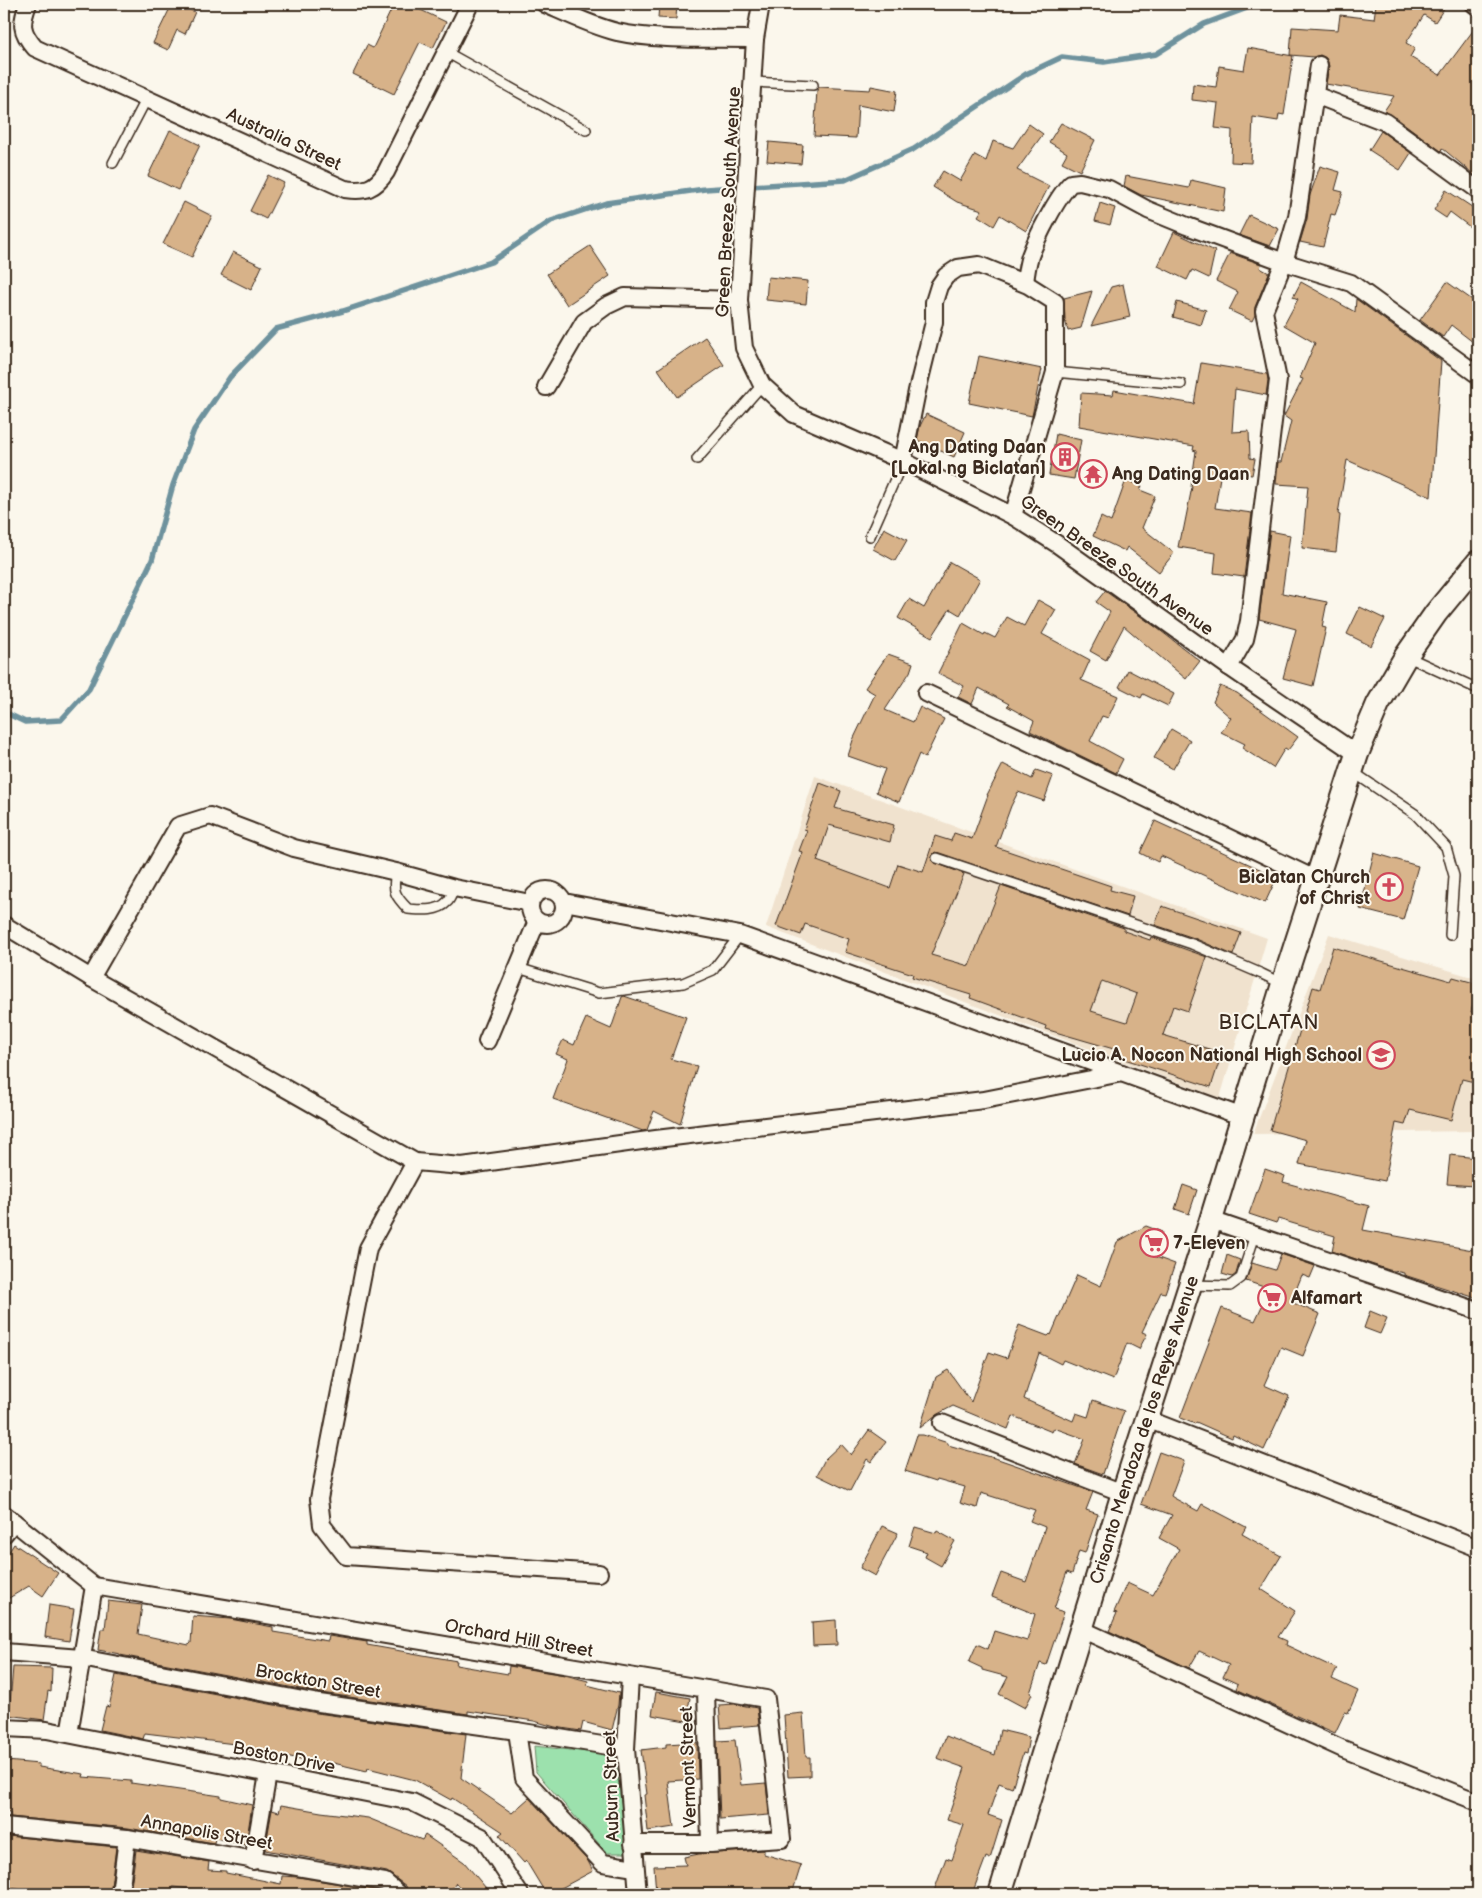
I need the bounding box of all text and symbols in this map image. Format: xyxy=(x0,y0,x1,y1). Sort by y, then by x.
street label: Green Breeze South Avenue xyxy=(712,86,745,318)
street label: Australia Street xyxy=(223,104,345,175)
place label: Ang Dating Daan [Lokal ng Biclatan] xyxy=(891,437,1046,479)
building icon: Ang Dating Daan [Lokal ng Biclatan] xyxy=(1050,442,1080,472)
temple icon: Ang Dating Daan xyxy=(1078,459,1108,489)
place label: Ang Dating Daan xyxy=(1111,464,1249,485)
street label: Green Breeze South Avenue xyxy=(1016,491,1218,640)
place label: Biclatan Church of Christ xyxy=(1238,867,1370,909)
church icon: Biclatan Church of Christ xyxy=(1374,872,1404,902)
district label: BICLATAN xyxy=(1218,1011,1320,1035)
school or university icon: Lucio A. Nocon National High School xyxy=(1366,1040,1396,1070)
place label: Lucio A. Nocon National High School xyxy=(1061,1045,1362,1066)
supermarket icon: 7-Eleven xyxy=(1139,1228,1169,1258)
place label: 7-Eleven xyxy=(1173,1233,1245,1254)
street label: Crisanto Mendoza de los Reyes Avenue xyxy=(1086,1273,1203,1587)
supermarket icon: Alfamart xyxy=(1257,1283,1287,1313)
place label: Alfamart xyxy=(1290,1288,1362,1309)
street label: Orchard Hill Street xyxy=(443,1615,595,1662)
street label: Brockton Street xyxy=(254,1660,383,1703)
street label: Vermont Street xyxy=(676,1705,701,1828)
street label: Auburn Street xyxy=(599,1729,624,1842)
street label: Boston Drive xyxy=(231,1737,337,1778)
street label: Annapolis Street xyxy=(139,1811,275,1854)

